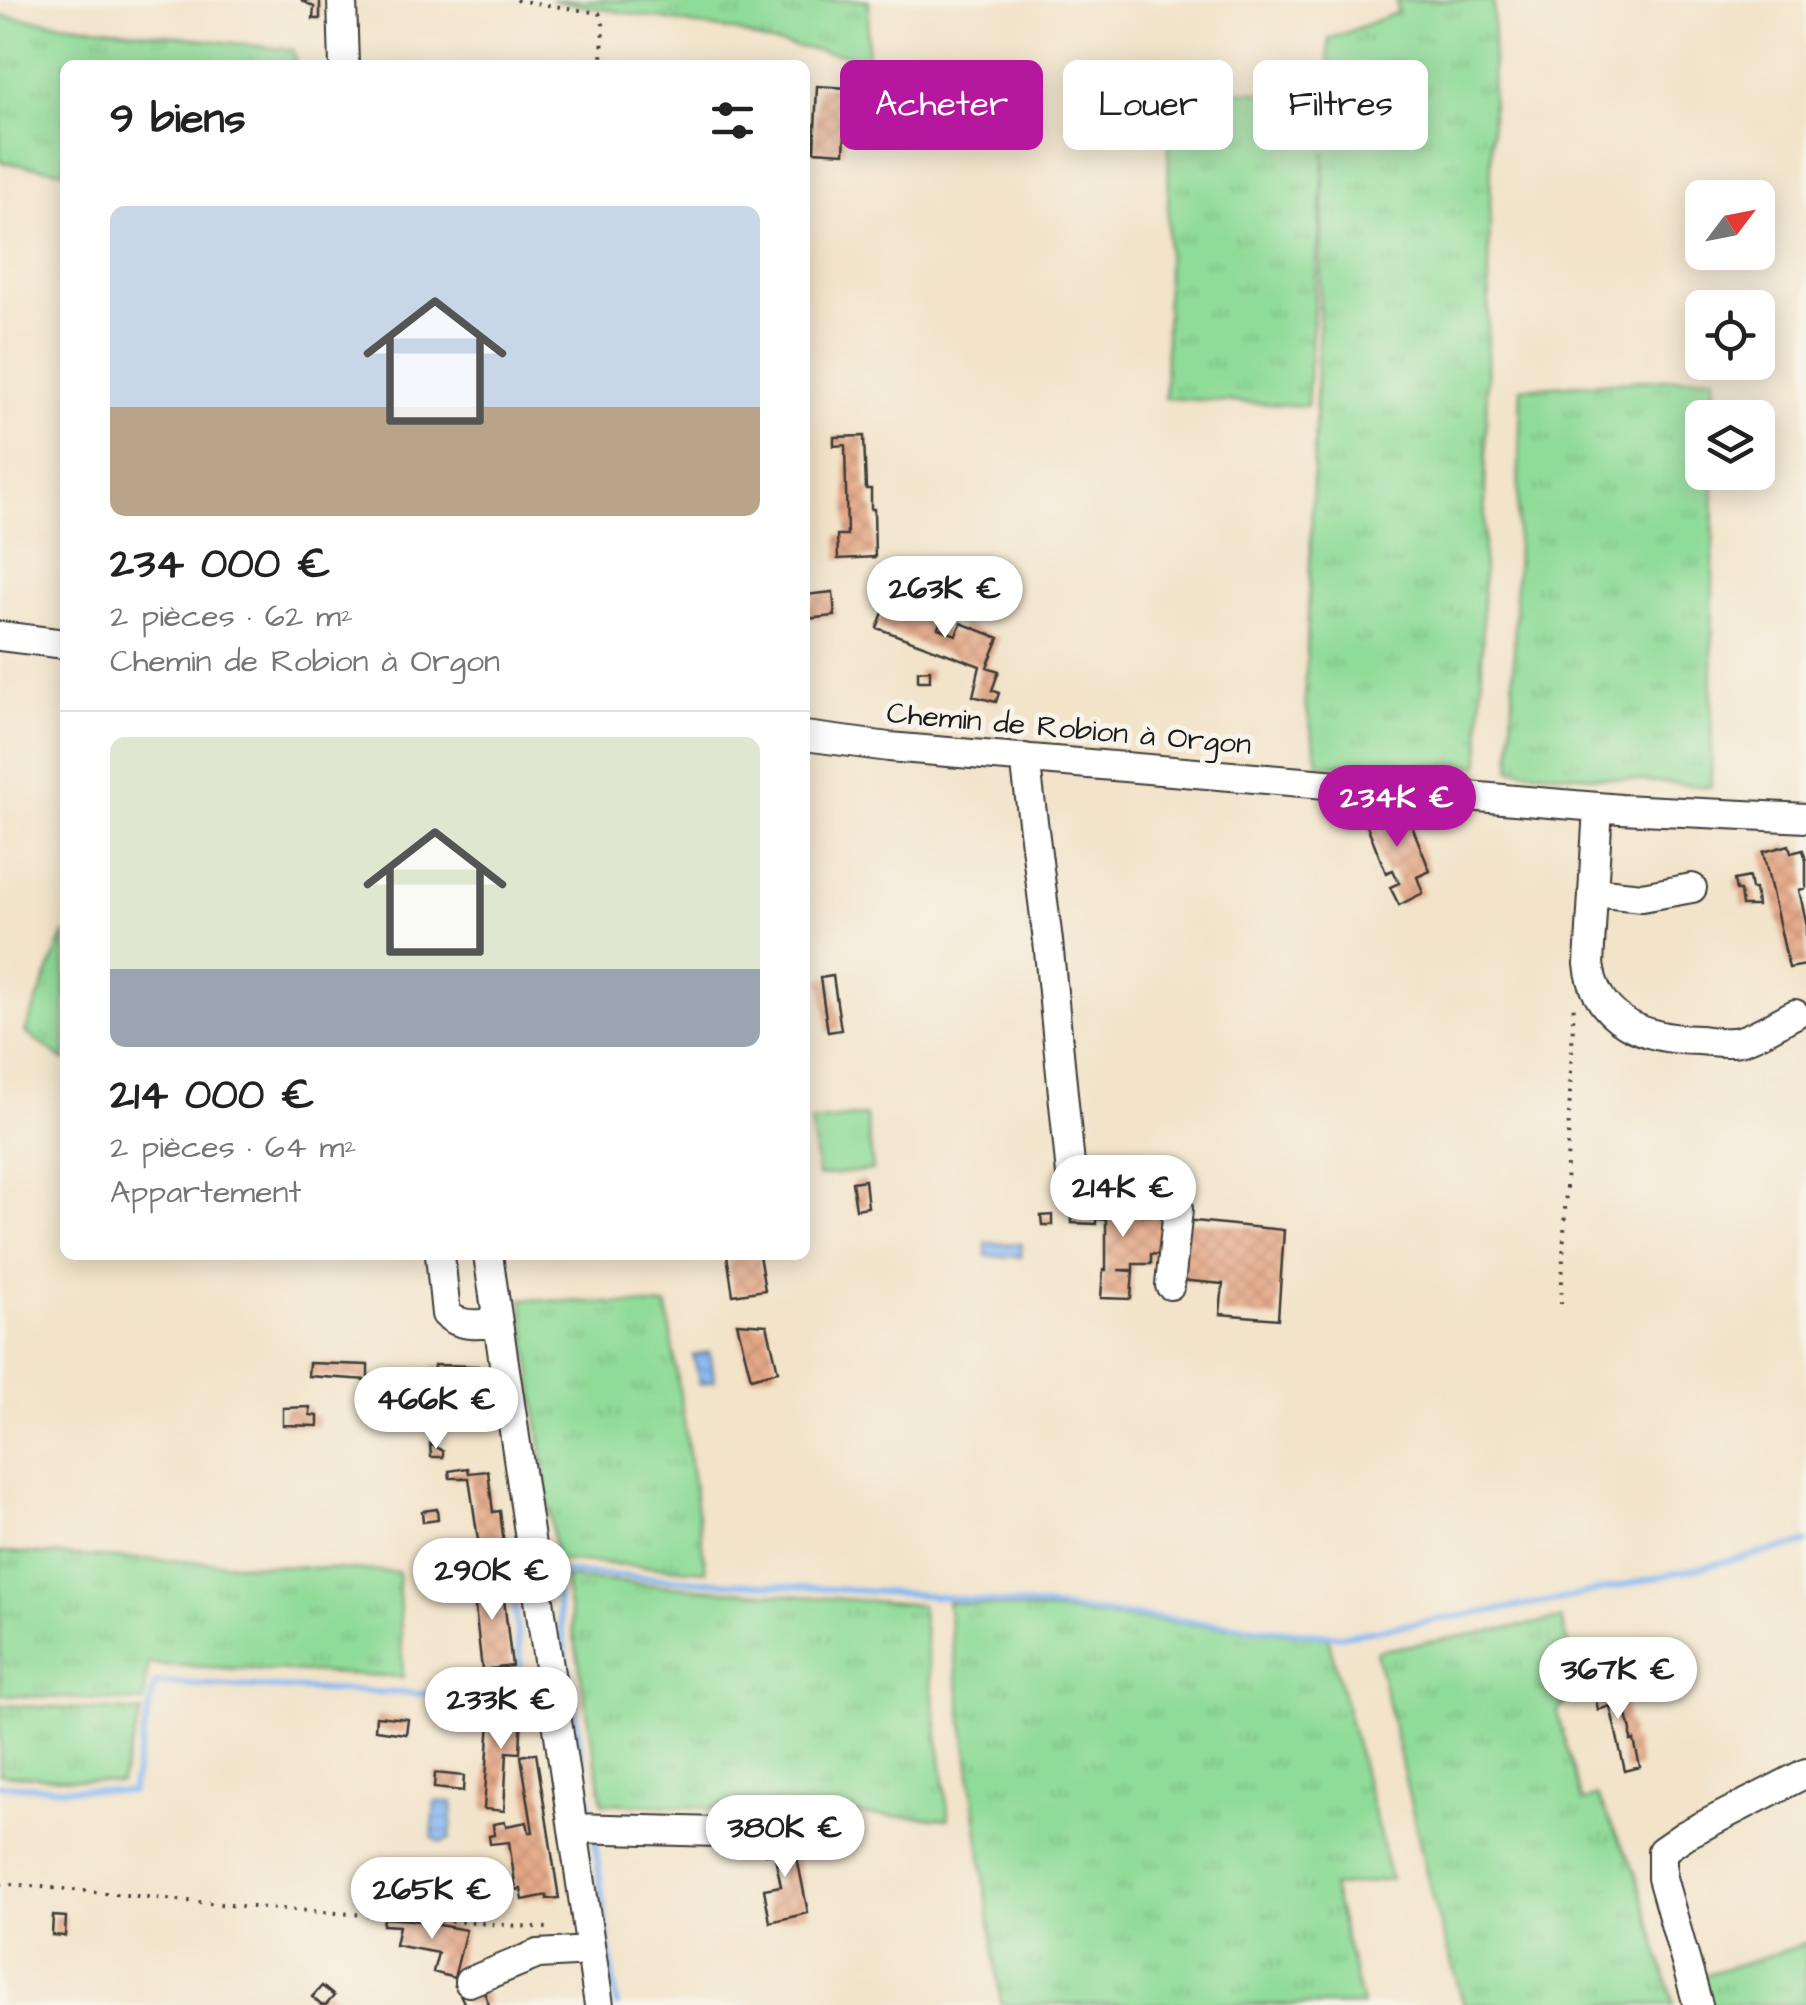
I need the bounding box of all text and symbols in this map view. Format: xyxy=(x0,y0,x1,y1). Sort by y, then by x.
chip: Acheter xyxy=(840,60,1043,150)
chip: Louer xyxy=(1063,60,1233,150)
chip: Filtres xyxy=(1253,60,1428,150)
text: 9 biens xyxy=(110,91,245,149)
icon: filters xyxy=(705,93,760,148)
north arrow xyxy=(1685,180,1775,270)
map controls xyxy=(1685,180,1775,490)
icon: home xyxy=(345,271,525,451)
button: locate xyxy=(1685,290,1775,380)
button: layers xyxy=(1685,400,1775,490)
text: 234 000 € xyxy=(110,536,331,594)
pin: 263K € xyxy=(864,556,1026,641)
text: 263K € xyxy=(889,566,1001,611)
text: 2 pièces · 62 m² xyxy=(110,594,353,639)
text: Chemin de Robion à Orgon xyxy=(110,639,500,684)
street label: Chemin de Robion à Orgon xyxy=(885,692,1253,767)
pin: 234K € xyxy=(1316,765,1478,850)
text: 234K € xyxy=(1340,775,1454,820)
icon: home xyxy=(345,802,525,982)
text: 214 000 € xyxy=(110,1067,315,1125)
text: 2 pièces · 64 m² xyxy=(110,1125,356,1170)
pin: 214K € xyxy=(1042,1155,1204,1240)
text: 214K € xyxy=(1072,1165,1174,1210)
text: Appartement xyxy=(110,1170,301,1215)
pin: 466K € xyxy=(355,1367,517,1452)
text: 466K € xyxy=(376,1377,496,1422)
pin: 290K € xyxy=(411,1538,573,1623)
text: 290K € xyxy=(435,1548,549,1593)
pin: 367K € xyxy=(1537,1637,1699,1722)
text: 367K € xyxy=(1561,1647,1675,1692)
pin: 233K € xyxy=(420,1667,582,1752)
text: 233K € xyxy=(447,1677,555,1722)
pin: 380K € xyxy=(704,1795,866,1880)
text: 380K € xyxy=(728,1805,842,1850)
pin: 265K € xyxy=(351,1857,513,1942)
text: 265K € xyxy=(373,1867,491,1912)

